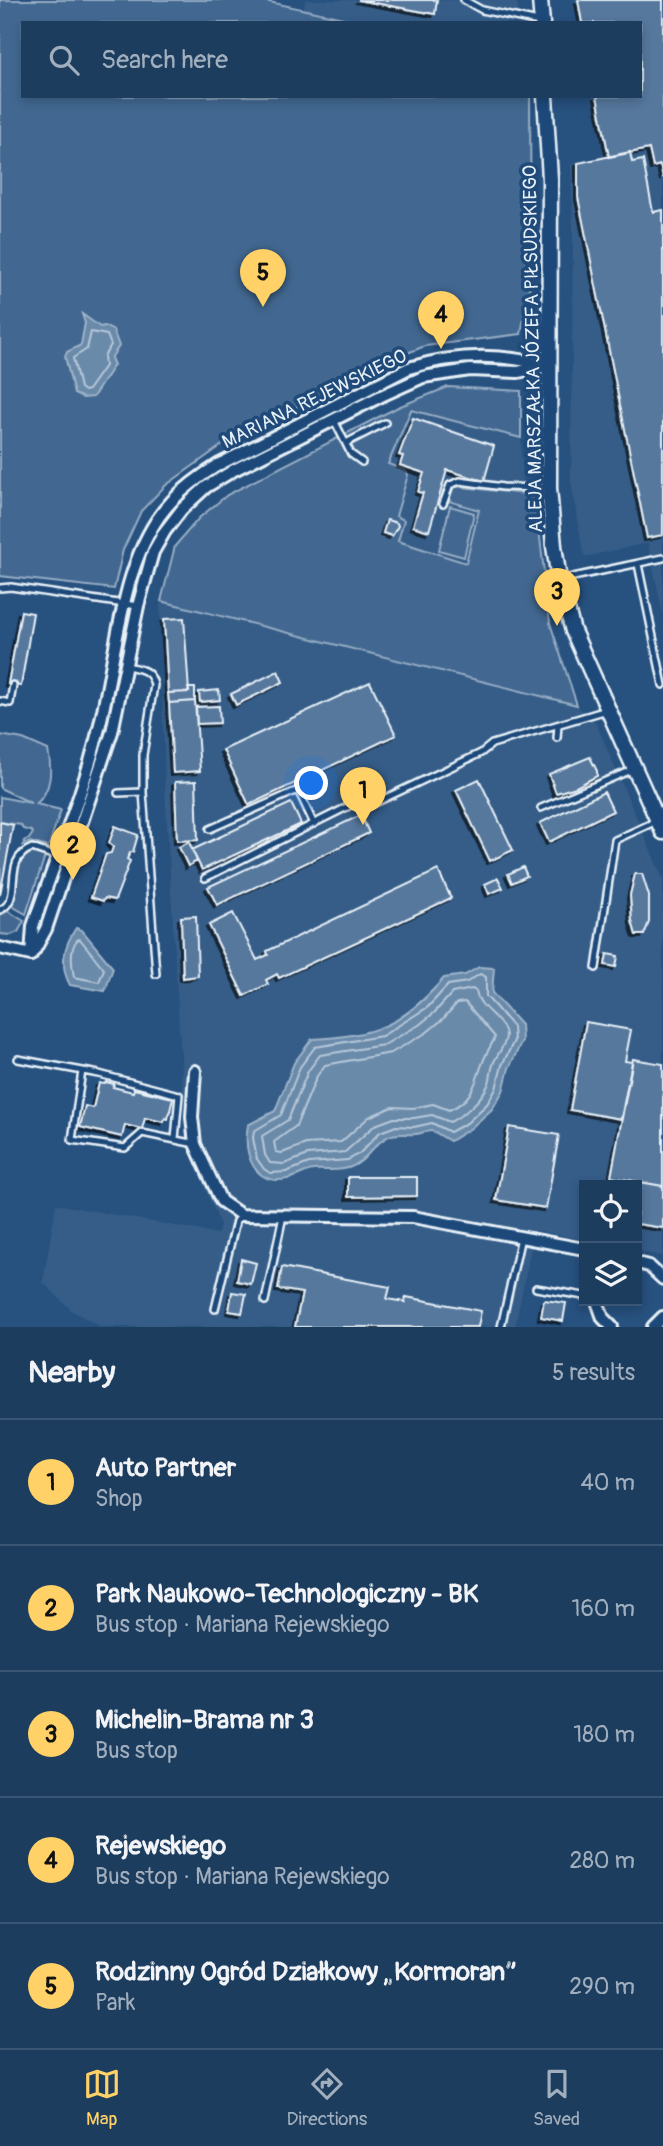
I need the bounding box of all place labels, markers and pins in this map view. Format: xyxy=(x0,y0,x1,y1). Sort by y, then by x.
pin: 5 xyxy=(240,249,286,307)
pin: 4 xyxy=(418,291,464,349)
pin: 3 xyxy=(534,568,580,626)
pin: 1 xyxy=(340,767,386,825)
pin: 2 xyxy=(50,822,96,880)

